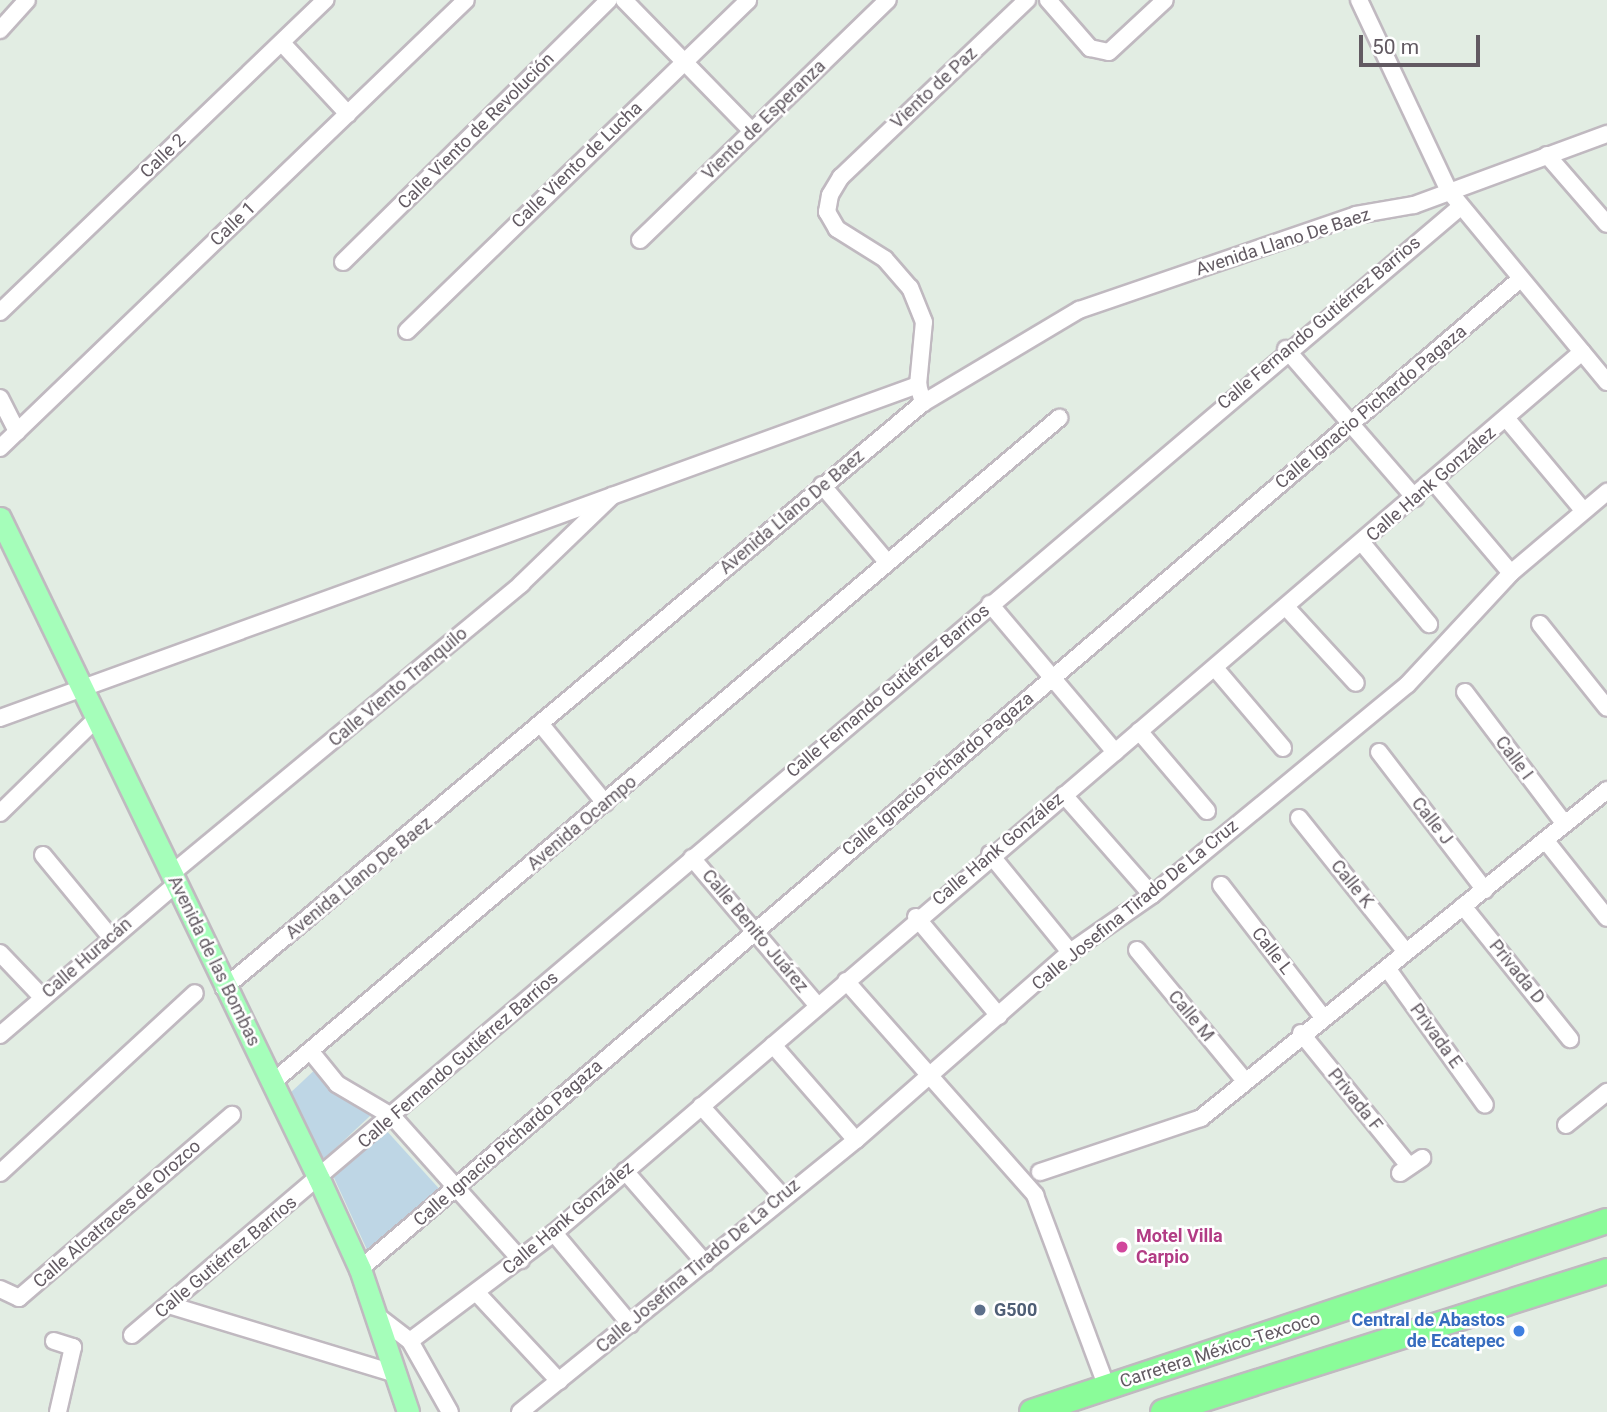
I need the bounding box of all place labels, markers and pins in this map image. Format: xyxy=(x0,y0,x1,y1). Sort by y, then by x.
place label: Motel Villa Carpio xyxy=(1136,1226,1223,1268)
marker: Motel Villa Carpio xyxy=(1114,1239,1130,1255)
place label: G500 xyxy=(994,1299,1037,1321)
marker: G500 xyxy=(972,1302,988,1318)
place label: Central de Abastos de Ecatepec xyxy=(1351,1310,1505,1352)
marker: Central de Abastos de Ecatepec xyxy=(1511,1323,1527,1339)

